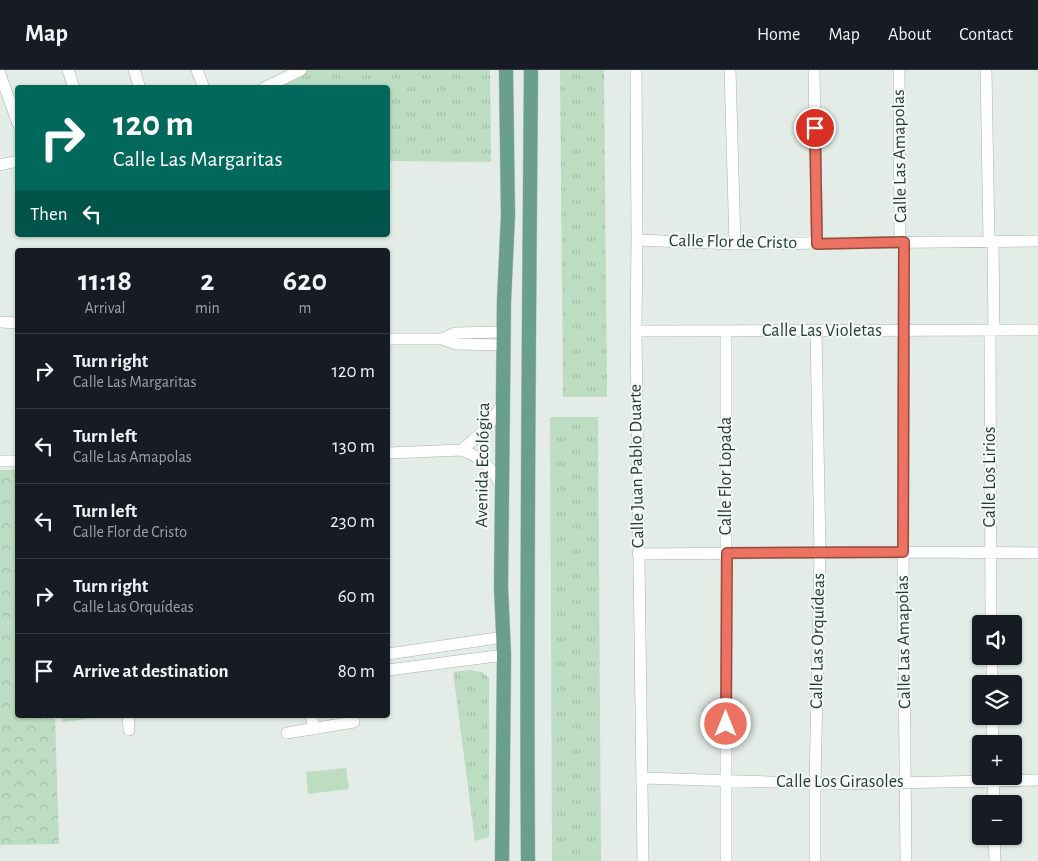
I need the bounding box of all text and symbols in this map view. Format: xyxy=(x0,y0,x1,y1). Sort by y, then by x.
text: Map xyxy=(25,22,68,46)
text: Home xyxy=(757,26,800,44)
text: Map xyxy=(828,26,860,44)
text: About xyxy=(888,26,931,44)
text: Contact xyxy=(959,26,1013,44)
street label: Calle Las Amapolas xyxy=(890,89,910,223)
icon: right xyxy=(30,105,95,170)
text: 120 m xyxy=(113,107,194,142)
pin xyxy=(794,107,836,149)
icon: arrive xyxy=(801,114,829,142)
text: Calle Las Margaritas xyxy=(113,148,283,170)
icon: left xyxy=(78,200,106,228)
text: Then xyxy=(30,205,68,224)
street label: Calle Flor de Cristo xyxy=(669,232,797,252)
text: 11:18 xyxy=(78,266,132,296)
text: 2 xyxy=(200,266,214,296)
text: 620 xyxy=(283,266,327,296)
text: Arrival xyxy=(84,300,126,316)
text: min xyxy=(195,300,220,316)
text: m xyxy=(299,300,311,316)
street label: Calle Las Violetas xyxy=(762,322,882,340)
text: Turn right xyxy=(73,352,148,371)
icon: right xyxy=(30,357,58,385)
text: 120 m xyxy=(331,362,375,381)
text: Calle Las Margaritas xyxy=(73,374,196,390)
street label: Calle Juan Pablo Duarte xyxy=(627,384,647,548)
street label: Avenida Ecológica xyxy=(473,402,493,528)
street label: Calle Flor Lopada xyxy=(717,417,735,535)
street label: Calle Los Lirios xyxy=(981,426,999,528)
text: Turn left xyxy=(73,427,137,446)
icon: left xyxy=(30,432,58,460)
text: 130 m xyxy=(332,437,375,456)
text: Calle Las Amapolas xyxy=(73,449,192,465)
text: Turn left xyxy=(73,502,137,521)
icon: left xyxy=(30,507,58,535)
text: 230 m xyxy=(330,512,375,531)
text: Calle Flor de Cristo xyxy=(73,524,187,540)
street label: Calle Las Orquídeas xyxy=(808,573,828,709)
street label: Calle Las Amapolas xyxy=(894,575,914,709)
text: Turn right xyxy=(73,577,148,596)
icon: right xyxy=(30,582,58,610)
text: 60 m xyxy=(338,587,375,606)
text: Calle Las Orquídeas xyxy=(73,599,194,615)
map controls xyxy=(972,615,1022,845)
button: sound xyxy=(972,615,1022,665)
icon: arrive xyxy=(30,657,58,685)
text: Arrive at destination xyxy=(73,662,229,681)
text: 80 m xyxy=(338,662,375,681)
button: layers xyxy=(972,675,1022,725)
position arrow xyxy=(699,697,751,749)
button: + xyxy=(972,735,1022,785)
street label: Calle Los Girasoles xyxy=(776,773,904,791)
button: − xyxy=(972,795,1022,845)

